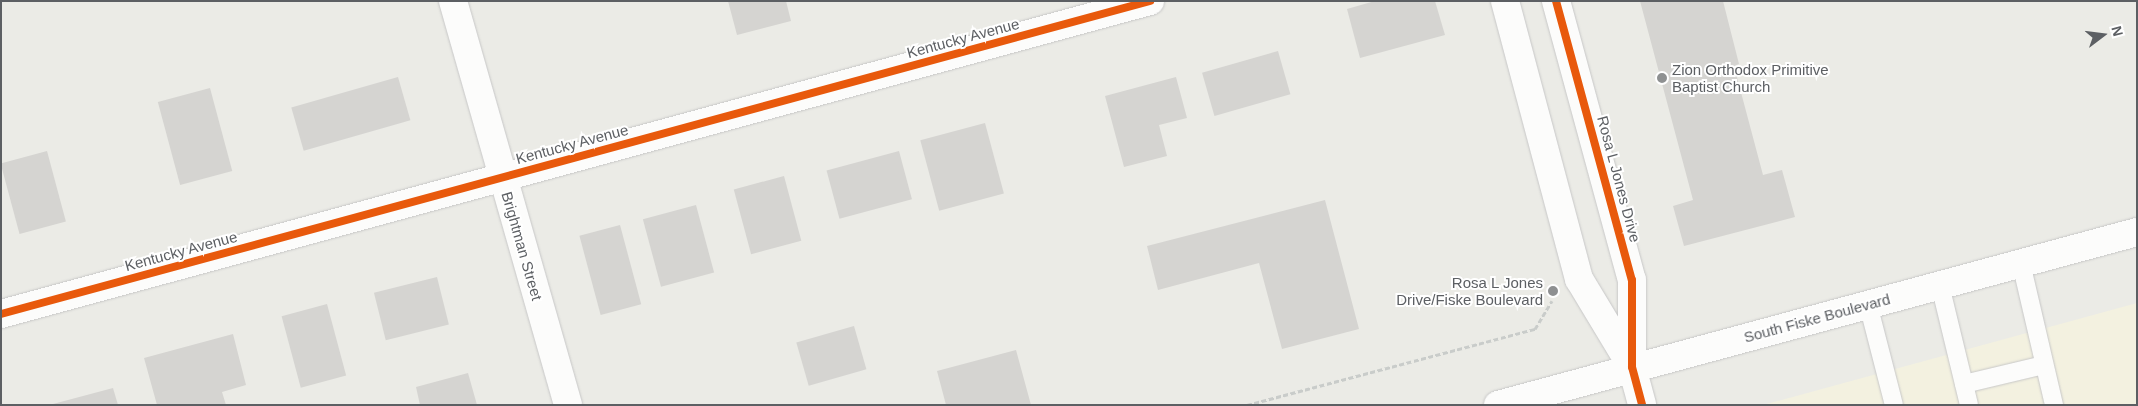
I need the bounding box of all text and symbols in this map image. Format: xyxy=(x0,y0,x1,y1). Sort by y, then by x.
north arrow xyxy=(2078,10,2128,60)
street label: Kentucky Avenue xyxy=(904,14,1022,62)
text: N xyxy=(2108,24,2127,38)
place label: Zion Orthodox Primitive Baptist Church xyxy=(1672,60,1829,95)
marker: Zion Orthodox Primitive Baptist Church xyxy=(1656,72,1668,84)
street label: Rosa L Jones Drive xyxy=(1593,113,1645,245)
street label: Kentucky Avenue xyxy=(513,120,631,168)
street label: Brightman Street xyxy=(498,189,546,303)
street label: Kentucky Avenue xyxy=(122,227,240,275)
place label: Rosa L Jones Drive/Fiske Boulevard xyxy=(1396,273,1543,308)
marker: Rosa L Jones Drive/Fiske Boulevard xyxy=(1547,285,1559,297)
street label: South Fiske Boulevard xyxy=(1742,290,1892,346)

